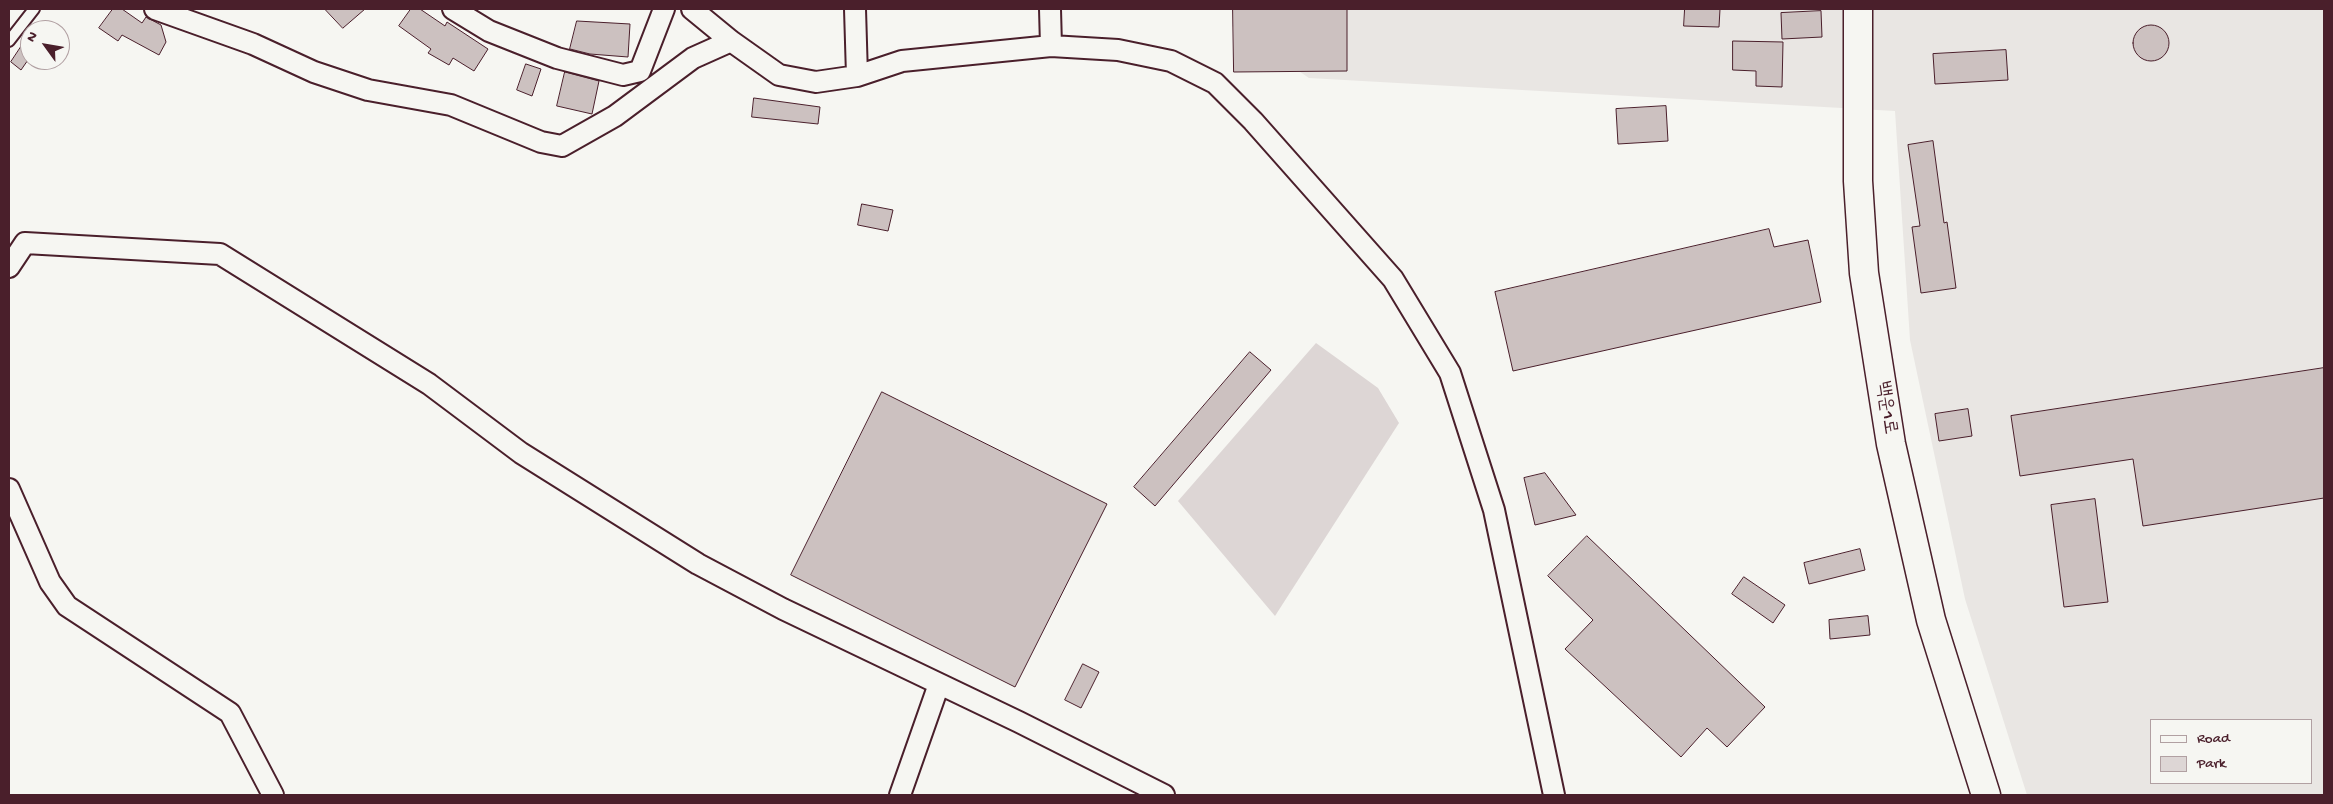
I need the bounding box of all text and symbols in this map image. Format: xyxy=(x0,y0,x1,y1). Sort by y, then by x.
north arrow xyxy=(20,20,70,70)
text: N xyxy=(23,29,42,46)
street label: 백운1로 xyxy=(1870,380,1900,436)
legend xyxy=(2150,719,2313,784)
text: Road xyxy=(2197,730,2230,748)
text: Park xyxy=(2197,755,2226,773)

